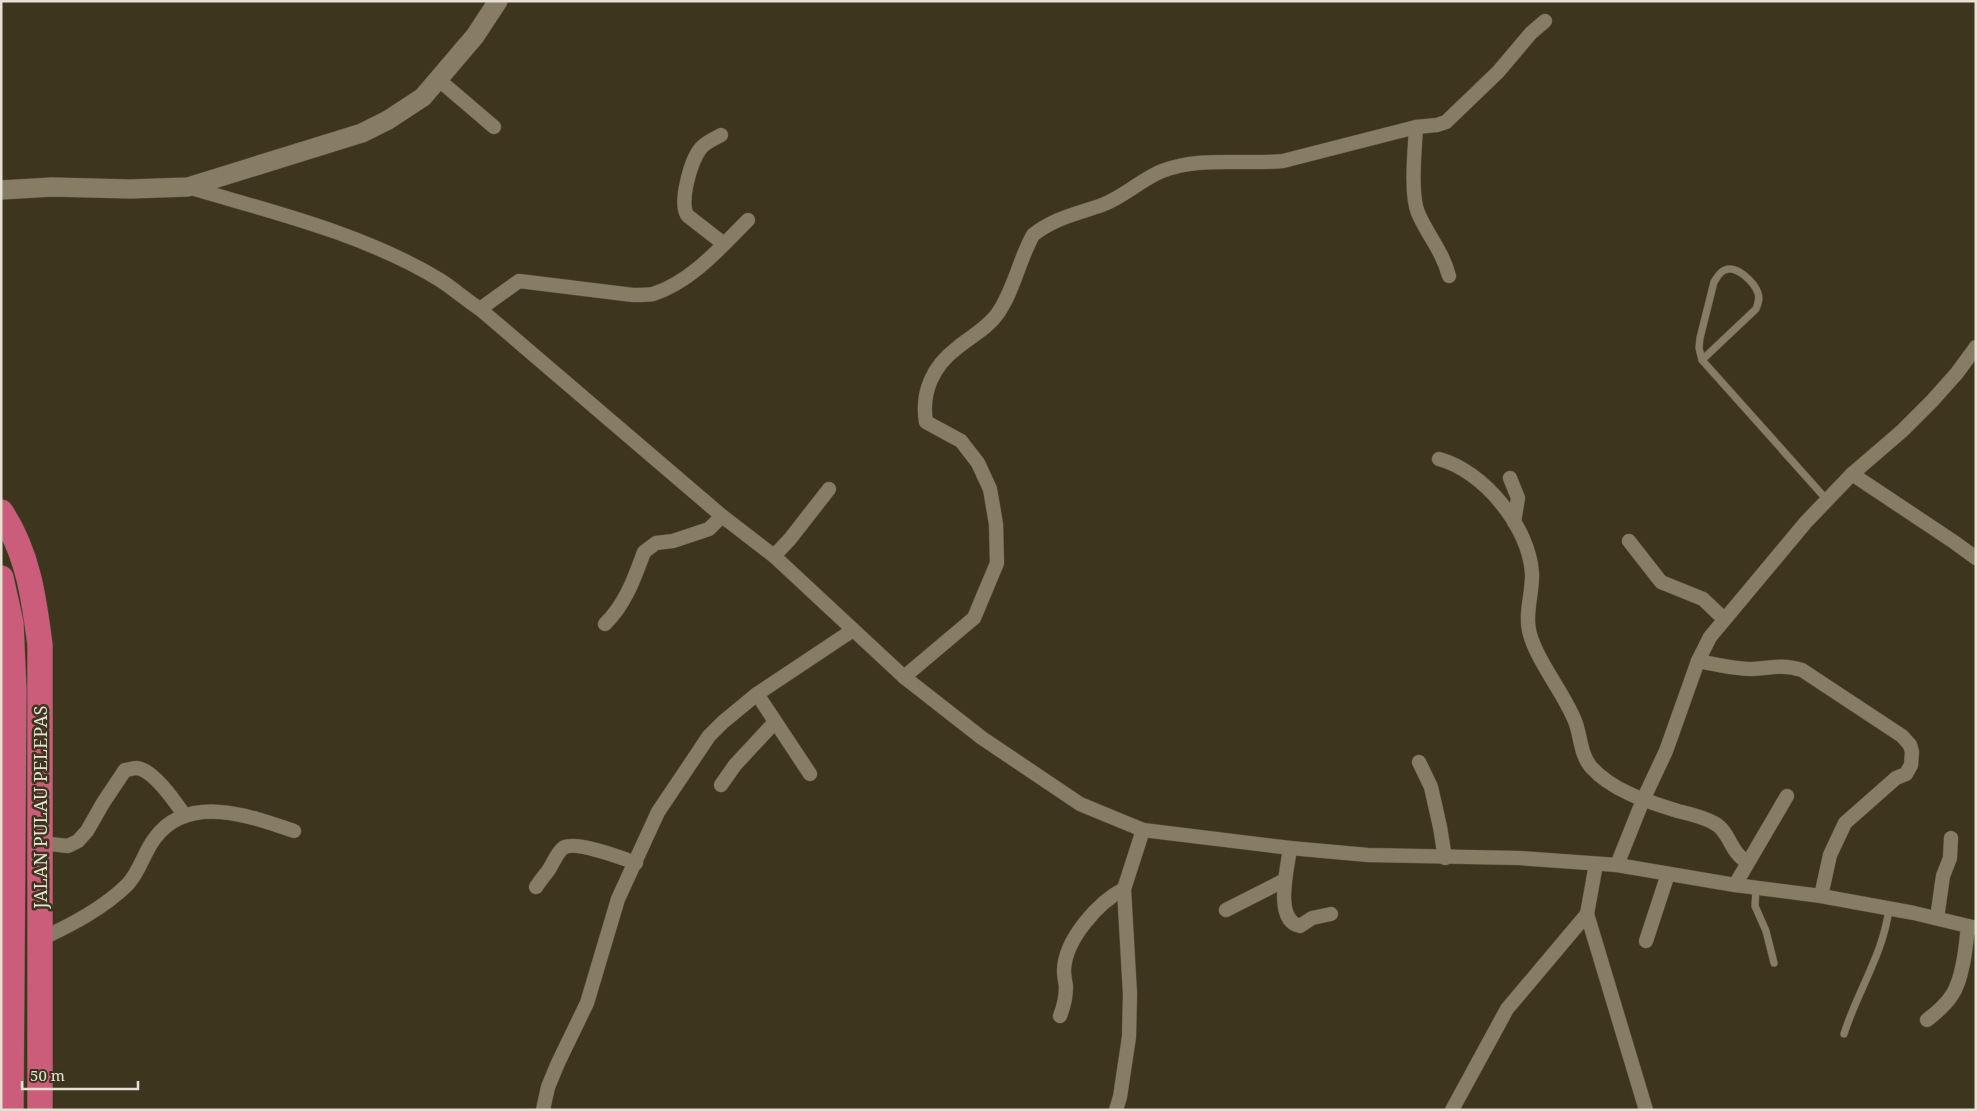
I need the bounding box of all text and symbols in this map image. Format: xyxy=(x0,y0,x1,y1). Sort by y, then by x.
street label: JALAN PULAU PELEPAS xyxy=(28,705,52,910)
scale bar xyxy=(22,1058,139,1090)
text: 50 m xyxy=(30,1065,65,1085)

